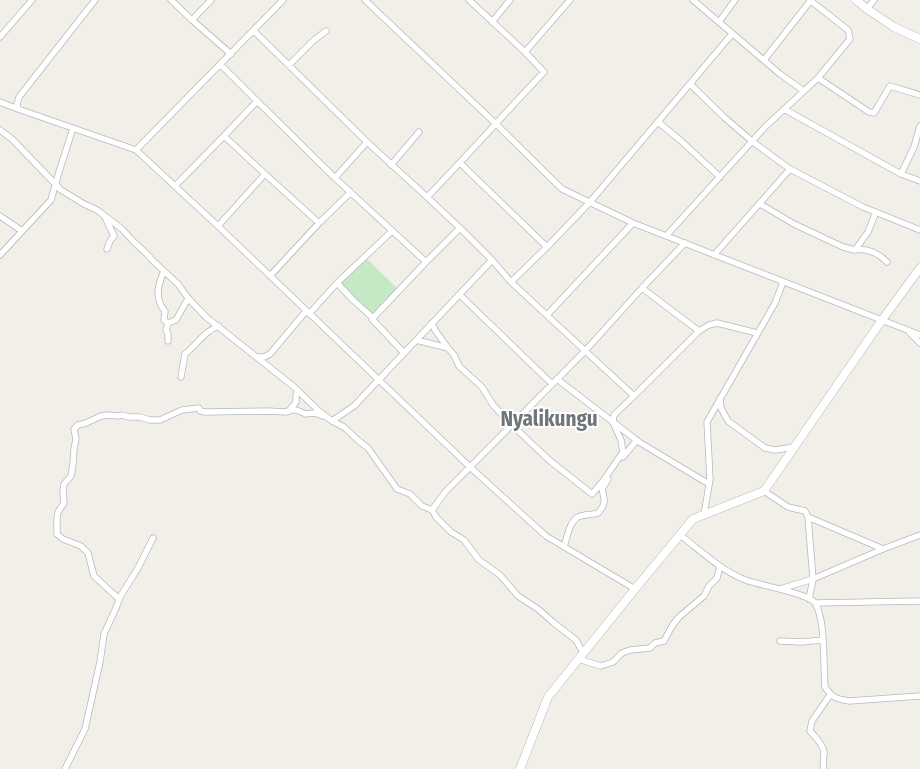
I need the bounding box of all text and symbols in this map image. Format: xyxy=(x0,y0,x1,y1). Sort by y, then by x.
district label: Nyalikungu xyxy=(500,407,598,433)

